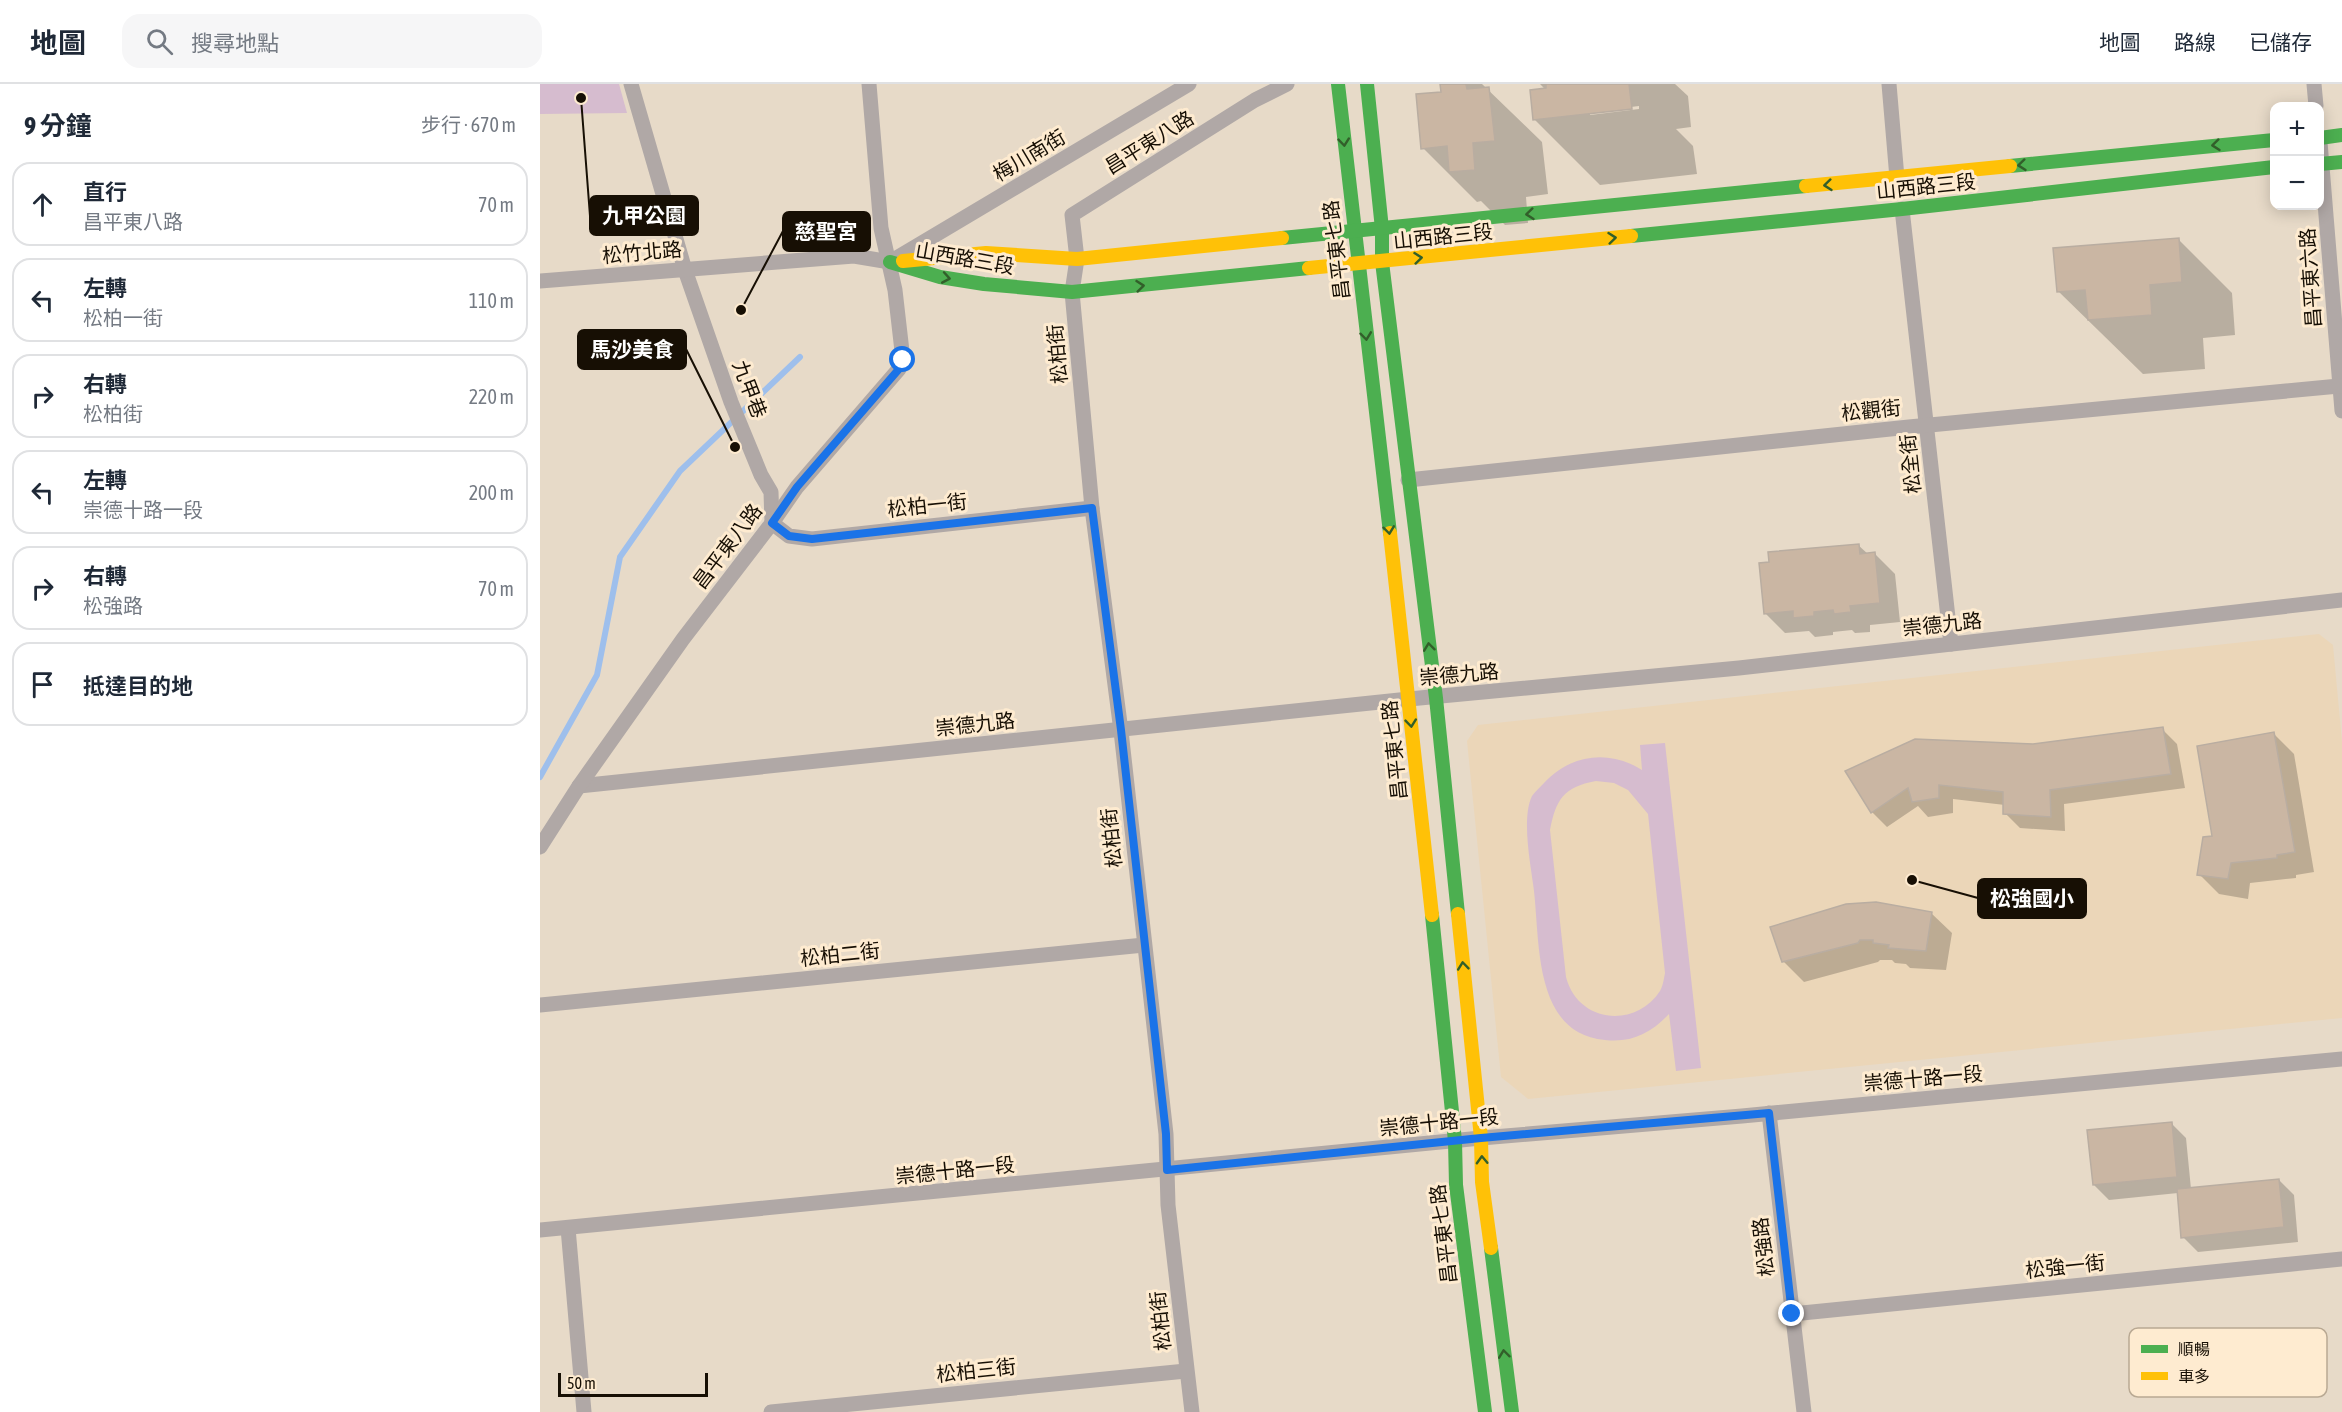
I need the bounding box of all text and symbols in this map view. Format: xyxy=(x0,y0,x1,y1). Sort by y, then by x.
search box xyxy=(122,14,542,68)
icon: search xyxy=(143,25,176,58)
text: 地圖 xyxy=(30,27,86,59)
text: 搜尋地點 xyxy=(191,30,279,56)
text: 地圖 xyxy=(2099,30,2141,54)
text: 路線 xyxy=(2174,30,2216,54)
text: 已儲存 xyxy=(2249,30,2312,54)
map controls xyxy=(2270,102,2324,210)
button: + xyxy=(2270,102,2324,156)
street label: 昌平東八路 xyxy=(1101,106,1197,178)
text: 9 分鐘 xyxy=(24,111,92,141)
text: 步行 · 670 m xyxy=(421,113,516,136)
street label: 梅川南街 xyxy=(989,125,1069,185)
one-way arrow xyxy=(1337,138,1350,147)
one-way arrow xyxy=(2212,138,2221,151)
button: − xyxy=(2270,156,2324,210)
one-way arrow xyxy=(2018,158,2027,171)
street label: 山西路三段 xyxy=(1875,169,1977,203)
one-way arrow xyxy=(1824,178,1833,191)
text: 直行 xyxy=(83,179,127,205)
icon: ahead xyxy=(26,188,59,221)
text: 70 m xyxy=(478,193,514,216)
callout: 九甲公園 xyxy=(590,196,698,235)
street label: 昌平東七路 xyxy=(1318,199,1354,301)
text: 九甲公園 xyxy=(602,203,686,227)
one-way arrow xyxy=(1525,207,1534,220)
text: 昌平東八路 xyxy=(83,210,183,233)
callout: 慈聖宮 xyxy=(783,212,870,251)
text: 慈聖宮 xyxy=(795,219,858,243)
street label: 山西路三段 xyxy=(1392,219,1494,253)
street label: 昌平東六路 xyxy=(2295,227,2325,329)
one-way arrow xyxy=(1607,233,1616,245)
street label: 松竹北路 xyxy=(601,237,683,267)
street label: 山西路三段 xyxy=(914,238,1016,278)
one-way arrow xyxy=(1413,252,1422,265)
one-way arrow xyxy=(941,271,951,284)
text: 左轉 xyxy=(83,275,127,301)
one-way arrow xyxy=(1135,280,1145,293)
icon: left xyxy=(26,284,59,317)
text: 110 m xyxy=(469,289,514,312)
text: 松柏一街 xyxy=(83,306,163,329)
street label: 松柏街 xyxy=(1043,323,1071,385)
callout: 馬沙美食 xyxy=(578,330,686,369)
one-way arrow xyxy=(1360,331,1372,340)
text: 馬沙美食 xyxy=(590,337,674,361)
route start xyxy=(889,346,915,372)
street label: 九甲巷 xyxy=(729,357,771,421)
text: 右轉 xyxy=(83,371,127,397)
icon: right xyxy=(26,380,59,413)
text: 220 m xyxy=(469,385,514,408)
street label: 松觀街 xyxy=(1840,395,1902,425)
text: 松柏街 xyxy=(83,402,143,425)
street label: 松全街 xyxy=(1895,433,1925,495)
text: 左轉 xyxy=(83,467,127,493)
icon: left xyxy=(26,476,59,509)
text: 200 m xyxy=(469,481,514,504)
street label: 松柏一街 xyxy=(886,489,968,521)
text: 崇德十路一段 xyxy=(83,498,203,521)
street label: 昌平東八路 xyxy=(688,499,766,593)
one-way arrow xyxy=(1382,525,1395,534)
text: 右轉 xyxy=(83,563,127,589)
icon: right xyxy=(26,572,59,605)
text: 70 m xyxy=(478,577,514,600)
text: 松強路 xyxy=(83,594,143,617)
street label: 崇德九路 xyxy=(1901,608,1983,640)
one-way arrow xyxy=(1424,642,1436,652)
street label: 崇德九路 xyxy=(1418,659,1500,689)
icon: arrive xyxy=(26,668,59,701)
text: 抵達目的地 xyxy=(83,673,193,699)
street label: 昌平東七路 xyxy=(1377,699,1411,801)
street label: 崇德九路 xyxy=(934,708,1016,740)
one-way arrow xyxy=(1404,719,1417,728)
street label: 松柏街 xyxy=(1096,807,1126,869)
callout: 松強國小 xyxy=(1978,879,2086,918)
text: 松強國小 xyxy=(1990,886,2074,910)
street label: 松柏二街 xyxy=(799,938,881,970)
one-way arrow xyxy=(1457,962,1470,971)
street label: 崇德十路一段 xyxy=(1862,1061,1984,1095)
street label: 崇德十路一段 xyxy=(1378,1104,1500,1140)
street label: 崇德十路一段 xyxy=(894,1152,1016,1188)
one-way arrow xyxy=(1475,1156,1488,1165)
street label: 昌平東七路 xyxy=(1425,1183,1461,1285)
street label: 松強路 xyxy=(1748,1216,1778,1278)
street label: 松強一街 xyxy=(2024,1250,2106,1282)
street label: 松柏街 xyxy=(1145,1290,1175,1352)
route end xyxy=(1778,1300,1804,1326)
legend xyxy=(2129,1328,2327,1397)
text: 順暢 xyxy=(2178,1340,2210,1358)
one-way arrow xyxy=(1498,1349,1511,1359)
street label: 松柏三街 xyxy=(935,1354,1017,1386)
text: 車多 xyxy=(2178,1367,2210,1385)
scale bar xyxy=(558,1370,708,1398)
text: 50 m xyxy=(567,1374,596,1392)

